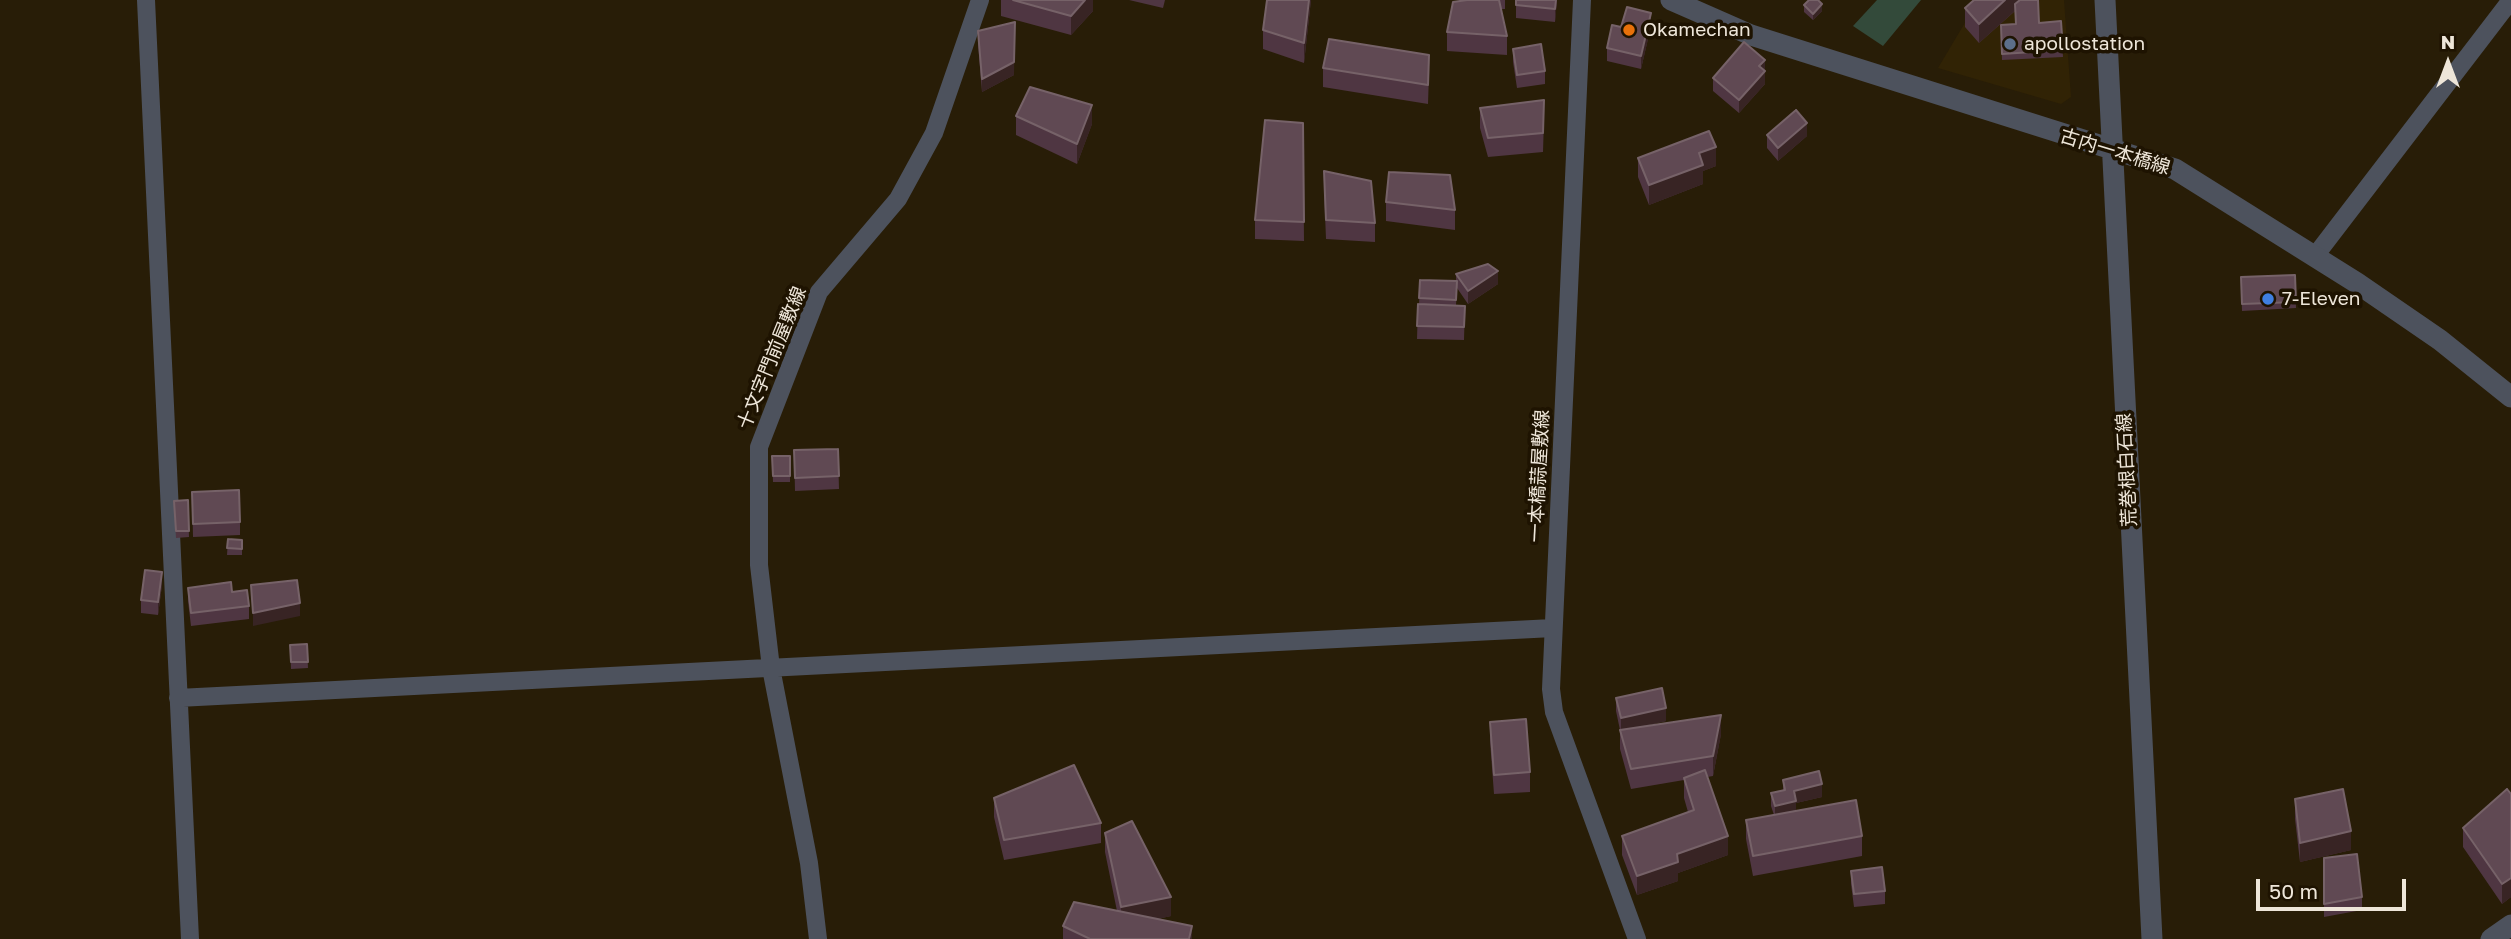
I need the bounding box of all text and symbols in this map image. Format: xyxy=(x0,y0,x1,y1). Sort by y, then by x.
place label: Okamechan xyxy=(1643,19,1751,41)
marker: Okamechan xyxy=(1621,22,1637,38)
north arrow xyxy=(2413,28,2483,98)
text: N xyxy=(2441,30,2455,53)
place label: apollostation xyxy=(2024,33,2145,55)
marker: apollostation xyxy=(2002,36,2018,52)
street label: 古内一本橋線 xyxy=(2057,124,2173,180)
street label: 十文字門前屋敷線 xyxy=(733,283,811,433)
place label: 7-Eleven xyxy=(2282,288,2360,310)
marker: 7-Eleven xyxy=(2260,291,2276,307)
street label: 一本橋蒜屋敷線 xyxy=(1524,409,1554,543)
street label: 荒巻根白石線 xyxy=(2113,412,2141,528)
scale bar xyxy=(2259,866,2410,910)
text: 50 m xyxy=(2269,878,2318,904)

